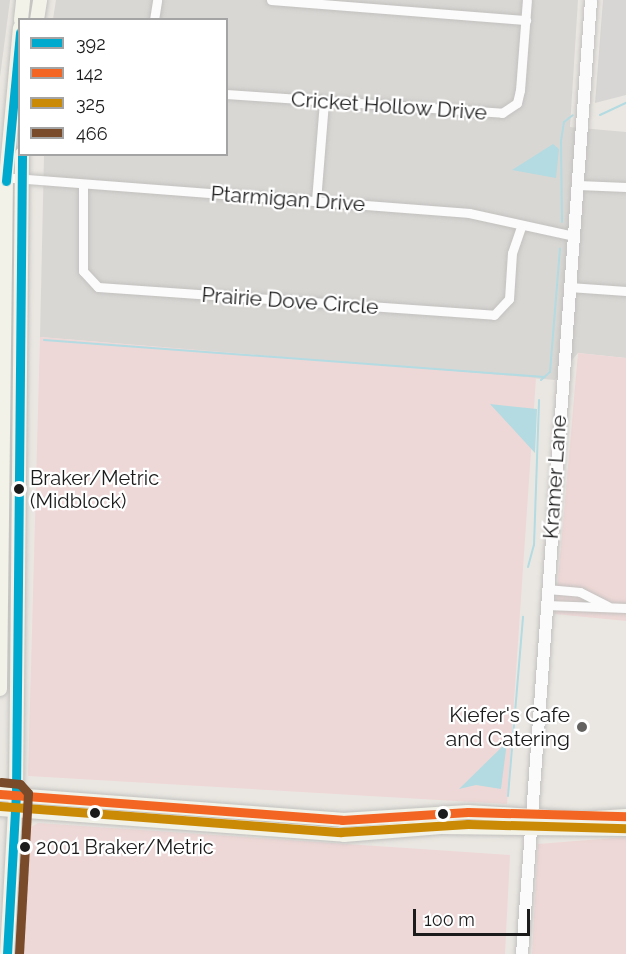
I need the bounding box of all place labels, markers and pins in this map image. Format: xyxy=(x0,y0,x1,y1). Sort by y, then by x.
place label: Braker/Metric (Midblock) xyxy=(30,466,159,513)
marker: Braker/Metric (Midblock) xyxy=(13,483,25,495)
place label: Kiefer's Cafe and Catering xyxy=(446,702,570,752)
marker: Kiefer's Cafe and Catering xyxy=(575,720,589,734)
unlabelled marker xyxy=(89,807,101,819)
unlabelled marker xyxy=(437,808,449,820)
place label: 2001 Braker/Metric xyxy=(36,835,214,859)
marker: 2001 Braker/Metric xyxy=(19,841,31,853)

